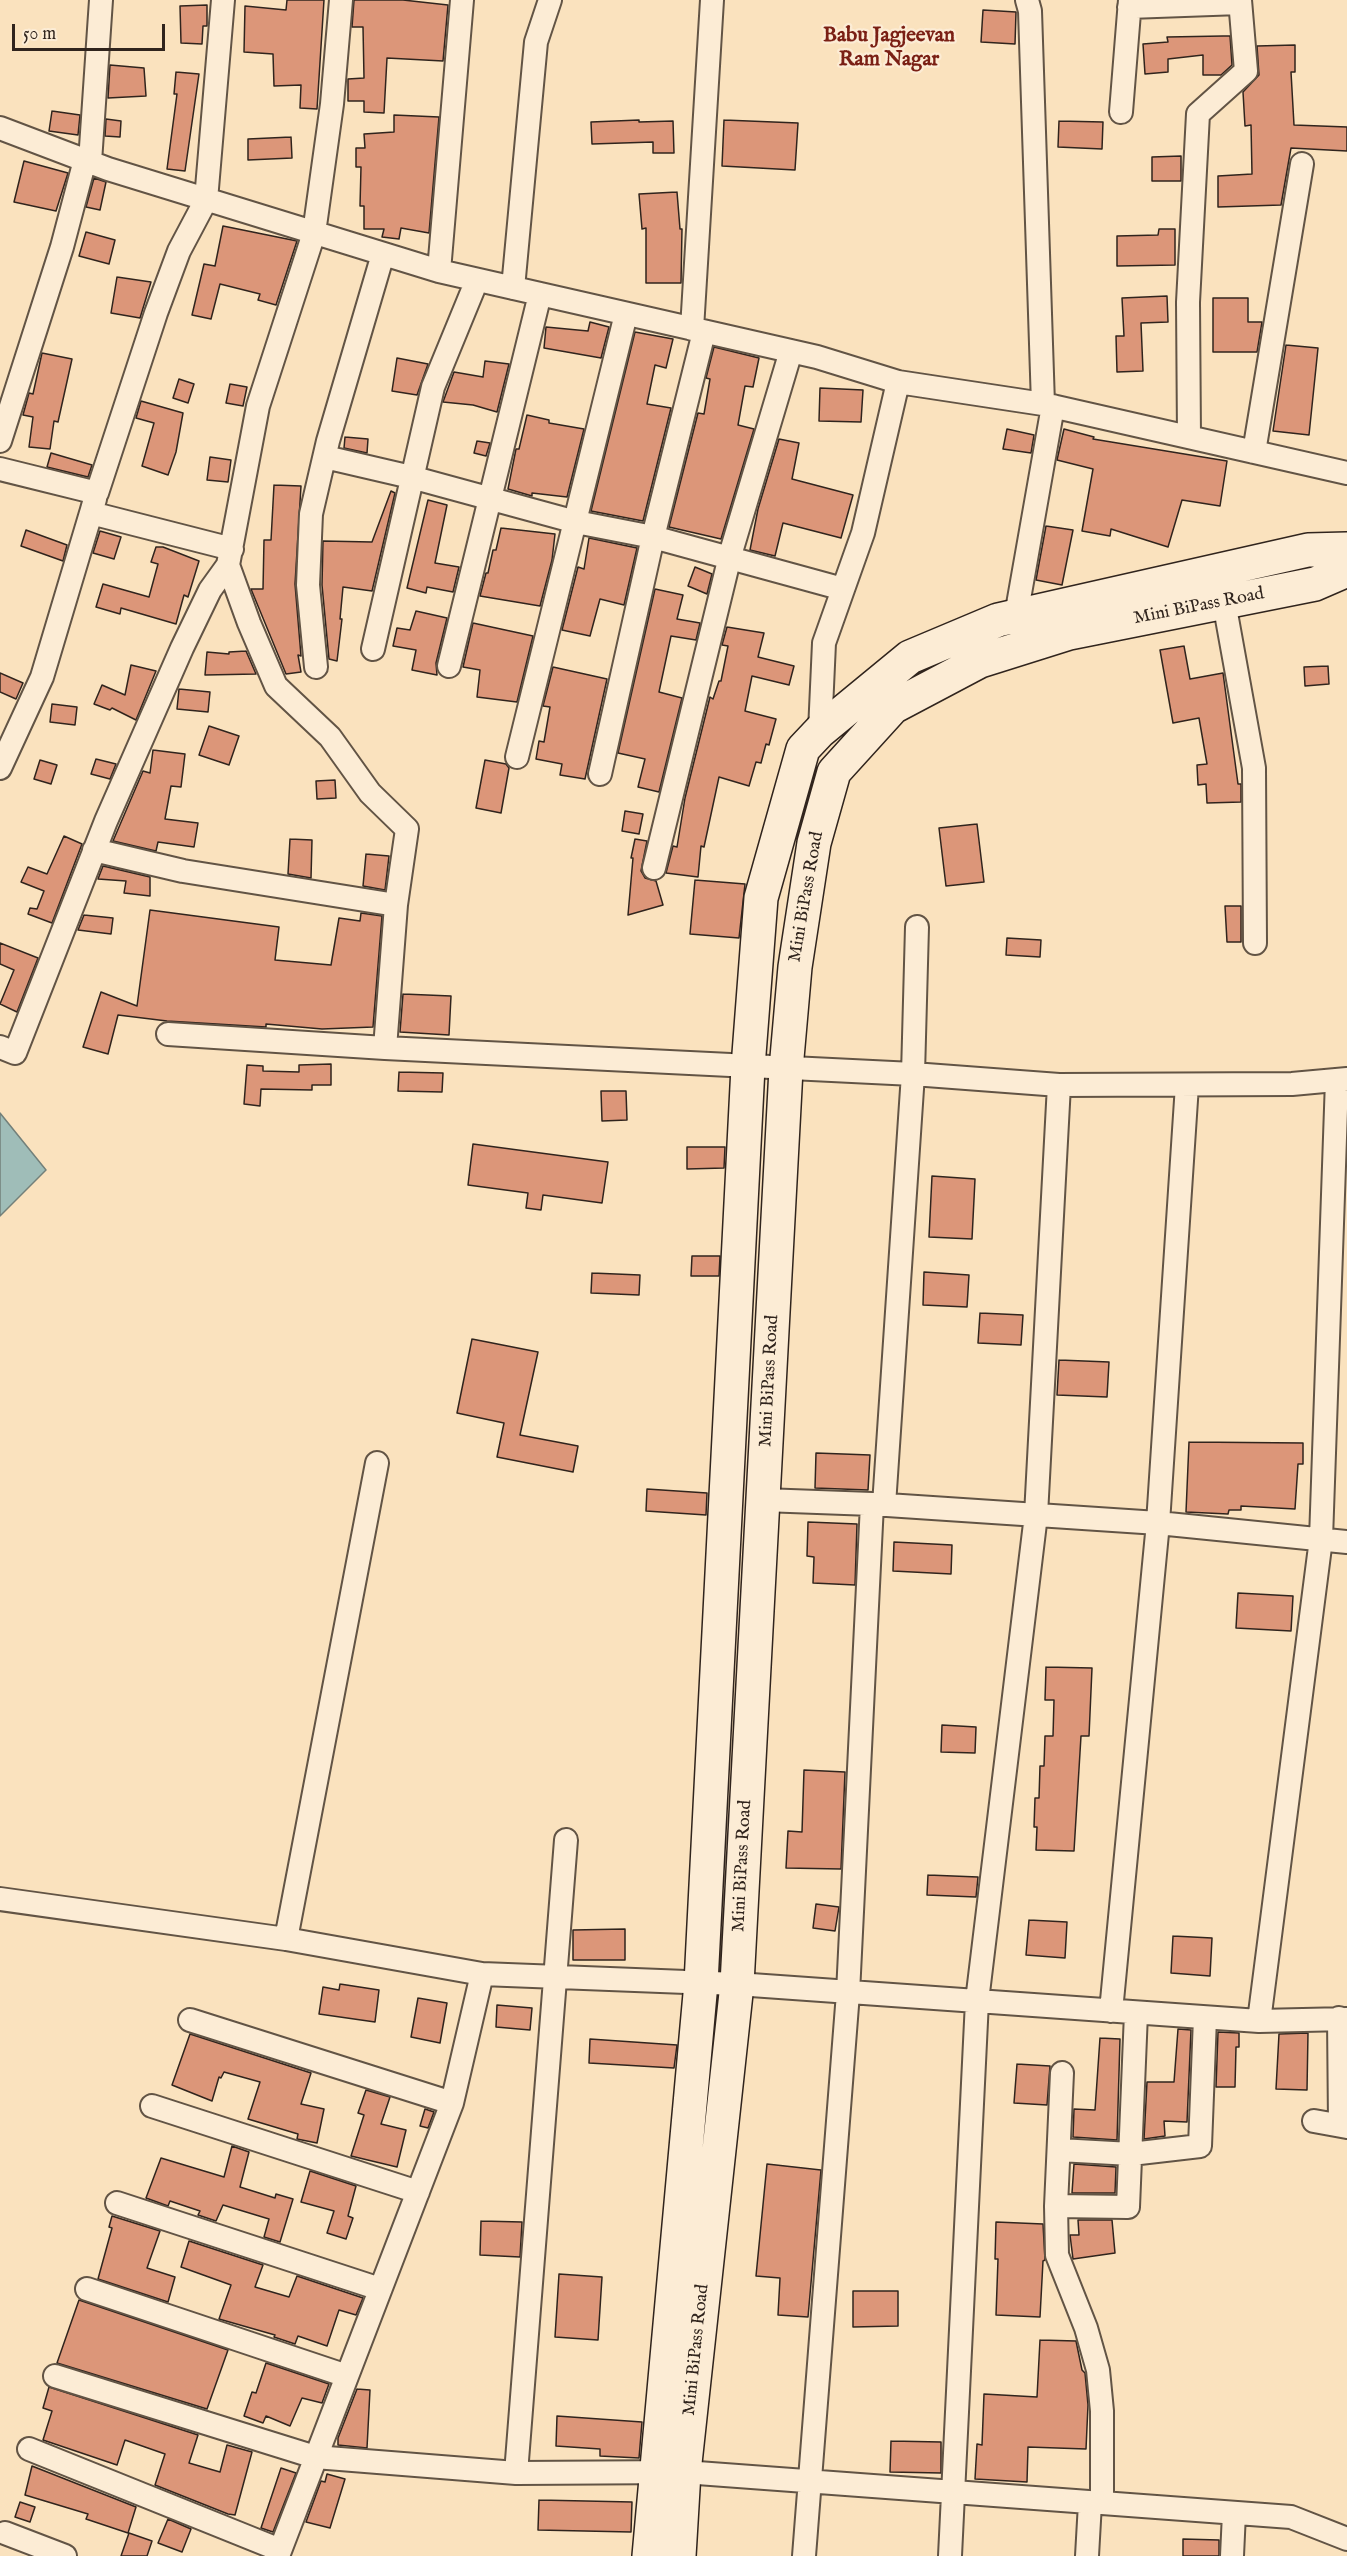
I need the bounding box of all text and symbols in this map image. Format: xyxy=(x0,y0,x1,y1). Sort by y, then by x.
scale bar xyxy=(15,12,168,50)
text: 50 m xyxy=(23,23,56,46)
district label: Babu Jagjeevan Ram Nagar xyxy=(823,24,955,74)
street label: Mini BiPass Road xyxy=(1132,584,1266,630)
street label: Mini BiPass Road xyxy=(785,830,829,964)
street label: Mini BiPass Road xyxy=(756,1314,784,1448)
street label: Mini BiPass Road xyxy=(729,1799,757,1933)
street label: Mini BiPass Road xyxy=(679,2283,715,2417)

